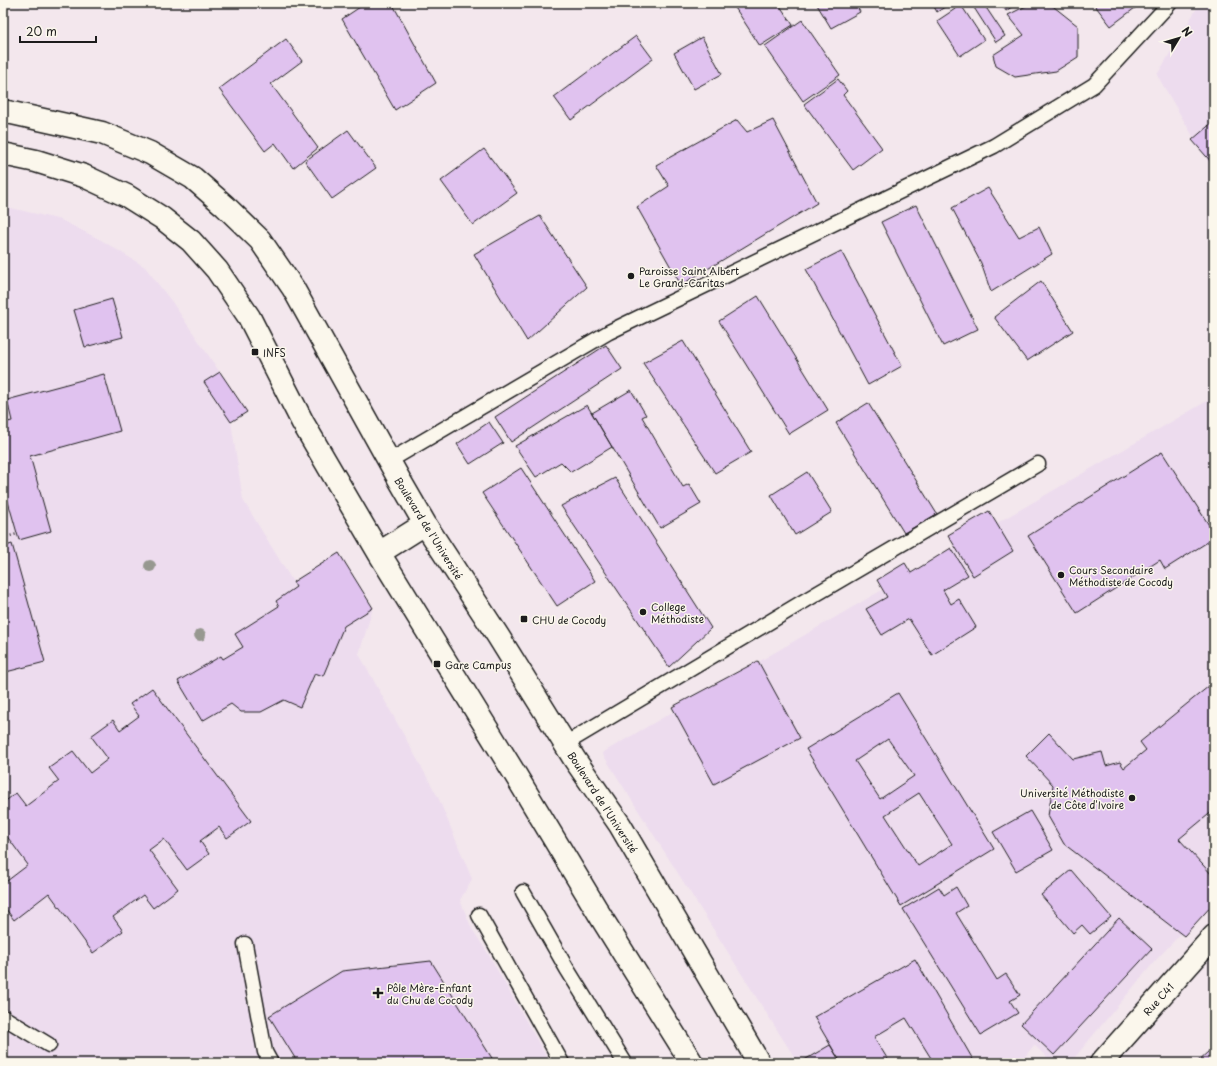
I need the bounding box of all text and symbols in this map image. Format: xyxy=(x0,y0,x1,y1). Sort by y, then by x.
scale bar xyxy=(20,18,96,44)
north arrow xyxy=(1159,18,1199,58)
text: 20 m xyxy=(26,22,57,40)
text: N xyxy=(1178,23,1197,40)
place label: Paroisse Saint Albert Le Grand-Caritas xyxy=(639,263,739,290)
marker: Paroisse Saint Albert Le Grand-Caritas xyxy=(626,271,636,281)
place label: INFS xyxy=(263,345,286,360)
marker: INFS xyxy=(250,347,260,357)
street label: Boulevard de l'Université xyxy=(391,474,467,582)
place label: Cours Secondaire Méthodiste de Cocody xyxy=(1069,562,1173,590)
marker: Cours Secondaire Méthodiste de Cocody xyxy=(1056,570,1066,580)
place label: College Méthodiste xyxy=(651,599,704,626)
marker: College Méthodiste xyxy=(638,607,648,617)
place label: CHU de Cocody xyxy=(532,612,606,628)
marker: CHU de Cocody xyxy=(519,614,529,624)
place label: Gare Campus xyxy=(445,657,512,672)
marker: Gare Campus xyxy=(432,659,442,669)
street label: Boulevard de l'Université xyxy=(565,748,641,856)
place label: Université Méthodiste de Côte d'Ivoire xyxy=(1020,785,1124,812)
marker: Université Méthodiste de Côte d'Ivoire xyxy=(1127,793,1137,803)
street label: Rue C41 xyxy=(1139,979,1177,1019)
place label: Pôle Mère-Enfant du Chu de Cocody xyxy=(387,980,473,1008)
marker: Pôle Mère-Enfant du Chu de Cocody xyxy=(372,987,384,999)

